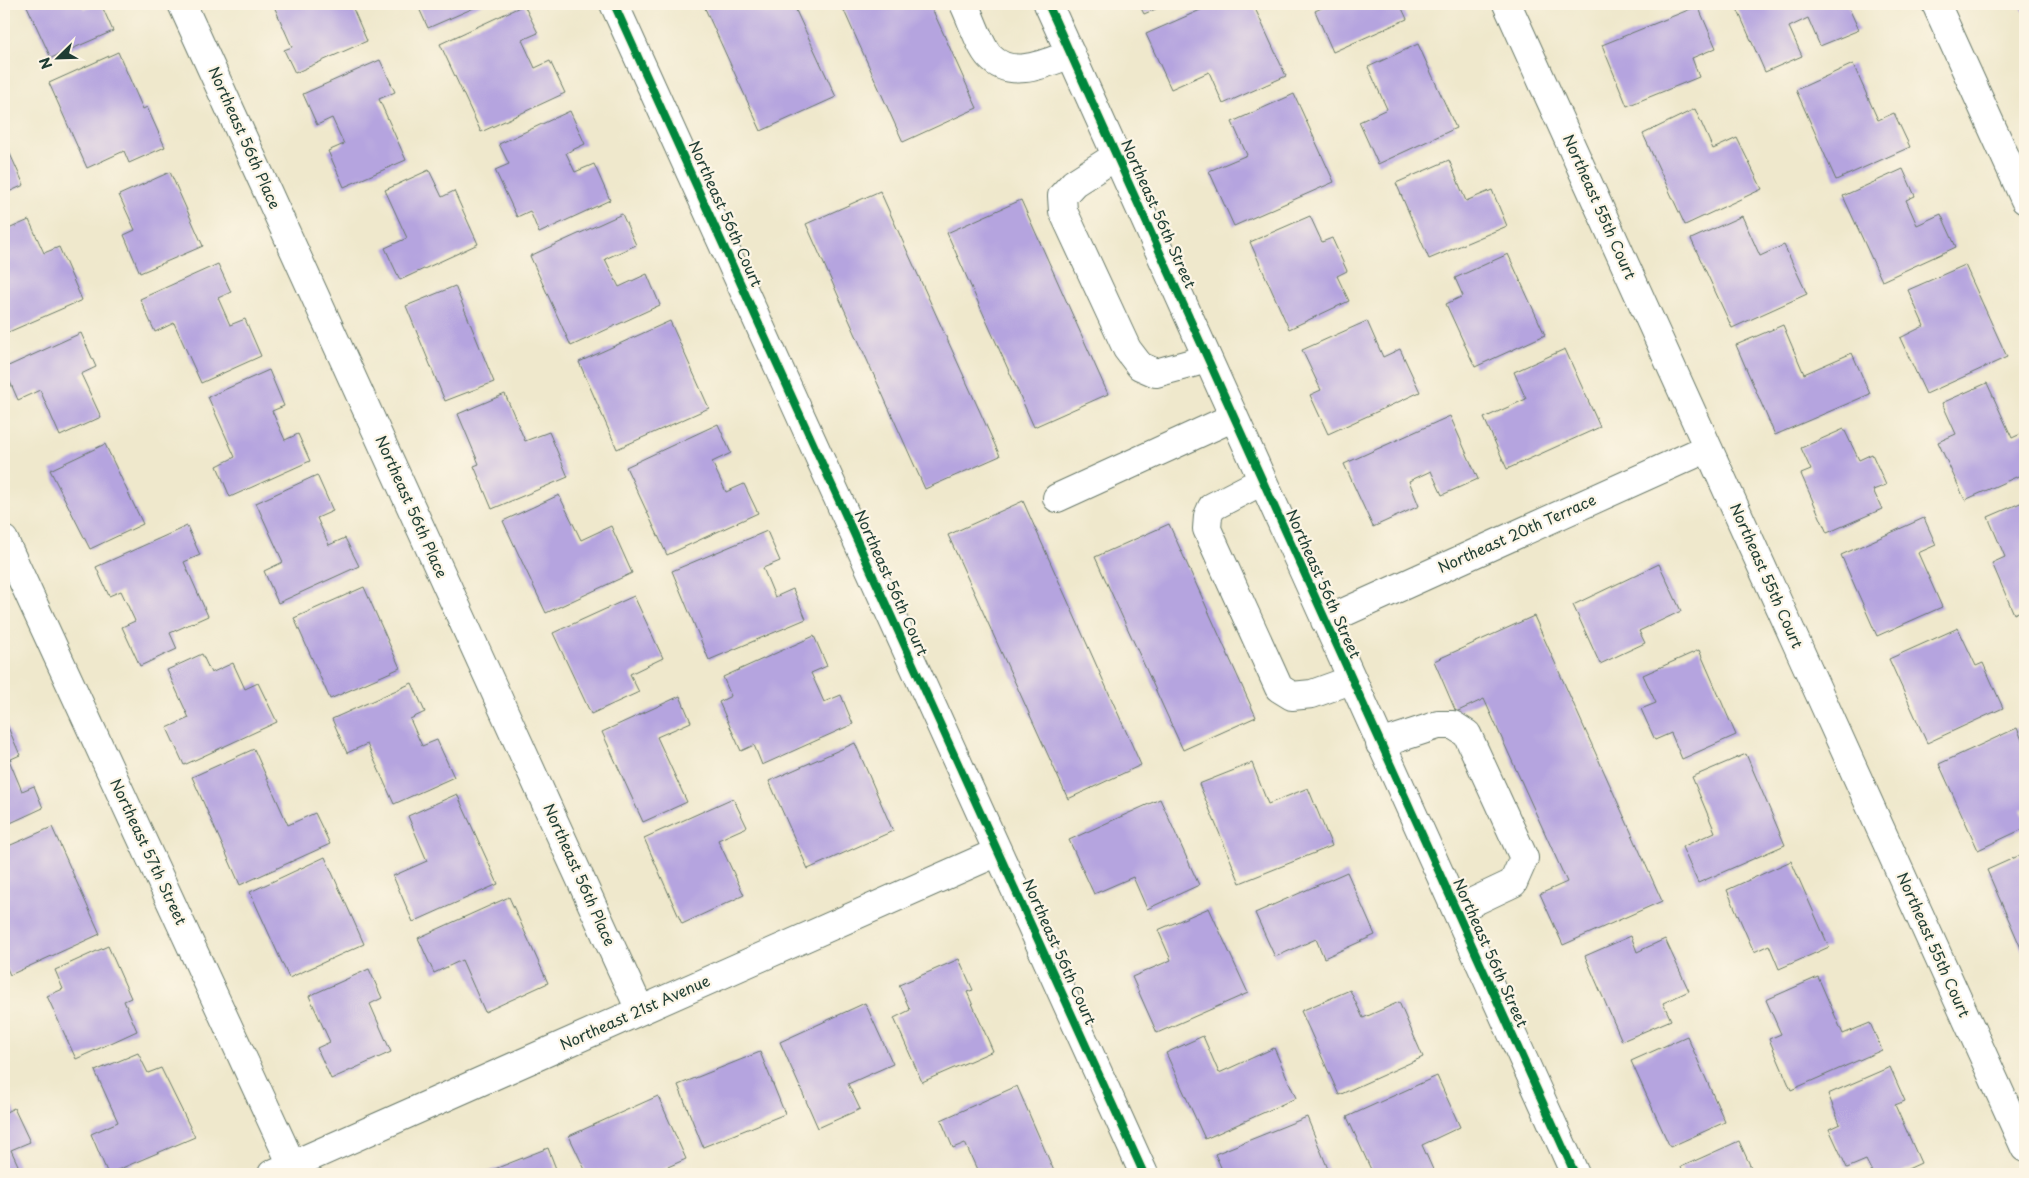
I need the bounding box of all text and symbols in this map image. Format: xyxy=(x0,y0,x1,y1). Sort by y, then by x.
north arrow xyxy=(32,32,82,82)
text: N xyxy=(34,54,57,72)
street label: Northeast 56th Place xyxy=(204,62,287,212)
street label: Northeast 55th Court xyxy=(1558,130,1643,283)
street label: Northeast 56th Street xyxy=(1116,135,1203,292)
street label: Northeast 56th Court xyxy=(684,137,769,290)
street label: Northeast 56th Place xyxy=(371,431,454,581)
street label: Northeast 20th Terrace xyxy=(1434,487,1599,578)
street label: Northeast 55th Court xyxy=(1725,499,1810,652)
street label: Northeast 56th Street xyxy=(1281,505,1368,662)
street label: Northeast 56th Court xyxy=(850,506,935,659)
street label: Northeast 57th Street xyxy=(105,774,193,928)
street label: Northeast 56th Place xyxy=(539,799,622,949)
street label: Northeast 55th Court xyxy=(1892,868,1977,1021)
street label: Northeast 56th Street xyxy=(1448,874,1535,1031)
street label: Northeast 56th Court xyxy=(1018,875,1103,1028)
street label: Northeast 21st Avenue xyxy=(556,968,713,1055)

